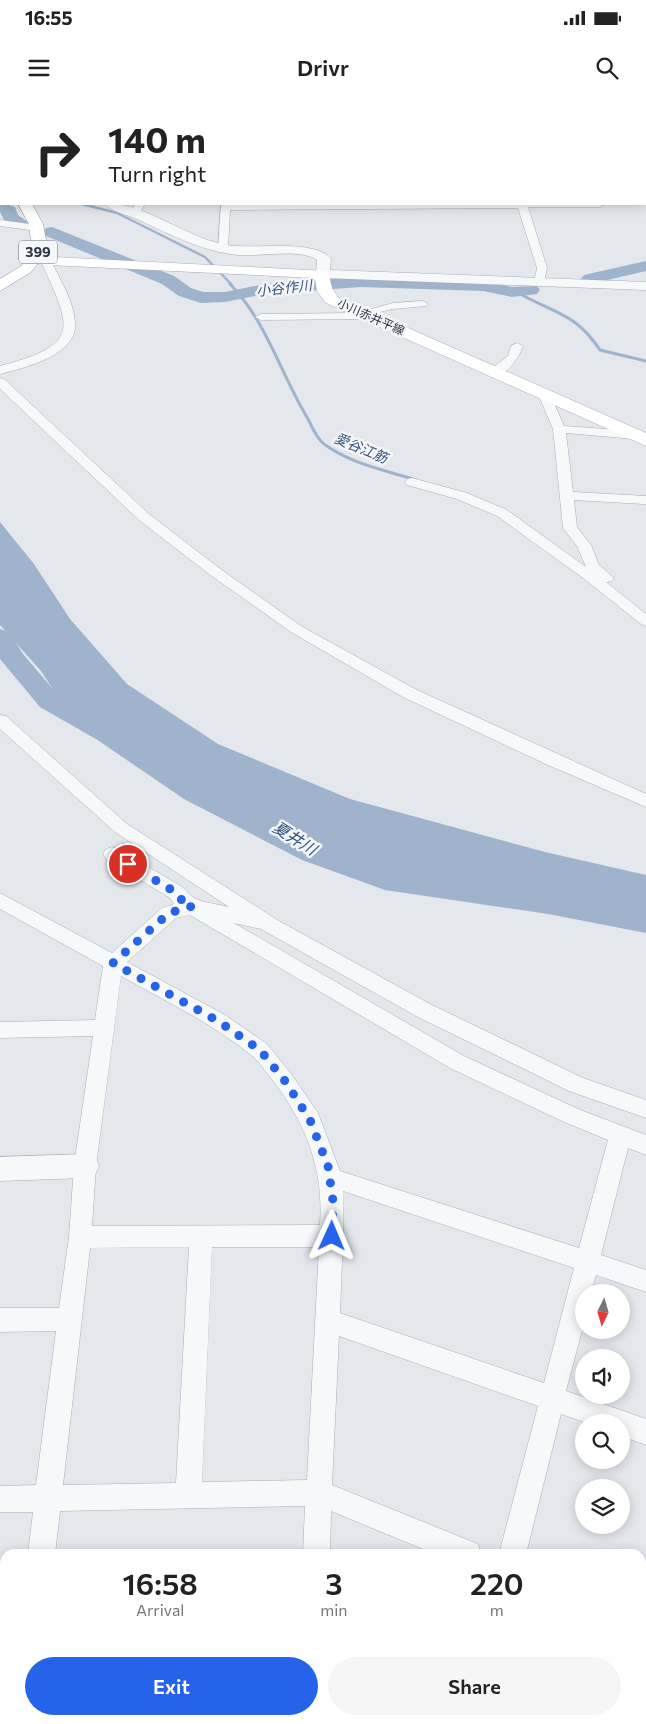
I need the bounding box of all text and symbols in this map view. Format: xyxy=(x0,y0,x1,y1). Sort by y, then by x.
text: 16:55 xyxy=(25,6,73,29)
icon: menu xyxy=(25,54,53,82)
text: Drivr xyxy=(297,54,349,81)
icon: search xyxy=(593,54,621,82)
text: 140 m xyxy=(108,117,206,160)
icon: right xyxy=(25,120,90,185)
text: Turn right xyxy=(108,160,206,187)
road number: 399 xyxy=(19,240,57,263)
water label: 小谷作川 xyxy=(255,276,315,299)
street label: 小川赤井平線 xyxy=(336,295,407,337)
water label: 愛谷江筋 xyxy=(332,429,392,467)
water label: 夏井川 xyxy=(270,817,322,859)
pin xyxy=(107,843,149,885)
icon: arrive xyxy=(114,850,142,878)
position arrow xyxy=(305,1209,357,1261)
north arrow xyxy=(575,1284,630,1339)
map controls xyxy=(575,1284,630,1534)
button: sound xyxy=(575,1349,630,1404)
button: search xyxy=(575,1414,630,1469)
button: layers xyxy=(575,1479,630,1534)
text: 16:58 xyxy=(123,1564,198,1601)
text: 3 xyxy=(325,1564,343,1601)
text: 220 xyxy=(470,1564,524,1601)
text: Arrival xyxy=(136,1600,184,1619)
text: min xyxy=(320,1600,347,1619)
text: m xyxy=(490,1600,504,1619)
button: Exit xyxy=(25,1657,318,1715)
button: Share xyxy=(328,1657,621,1715)

